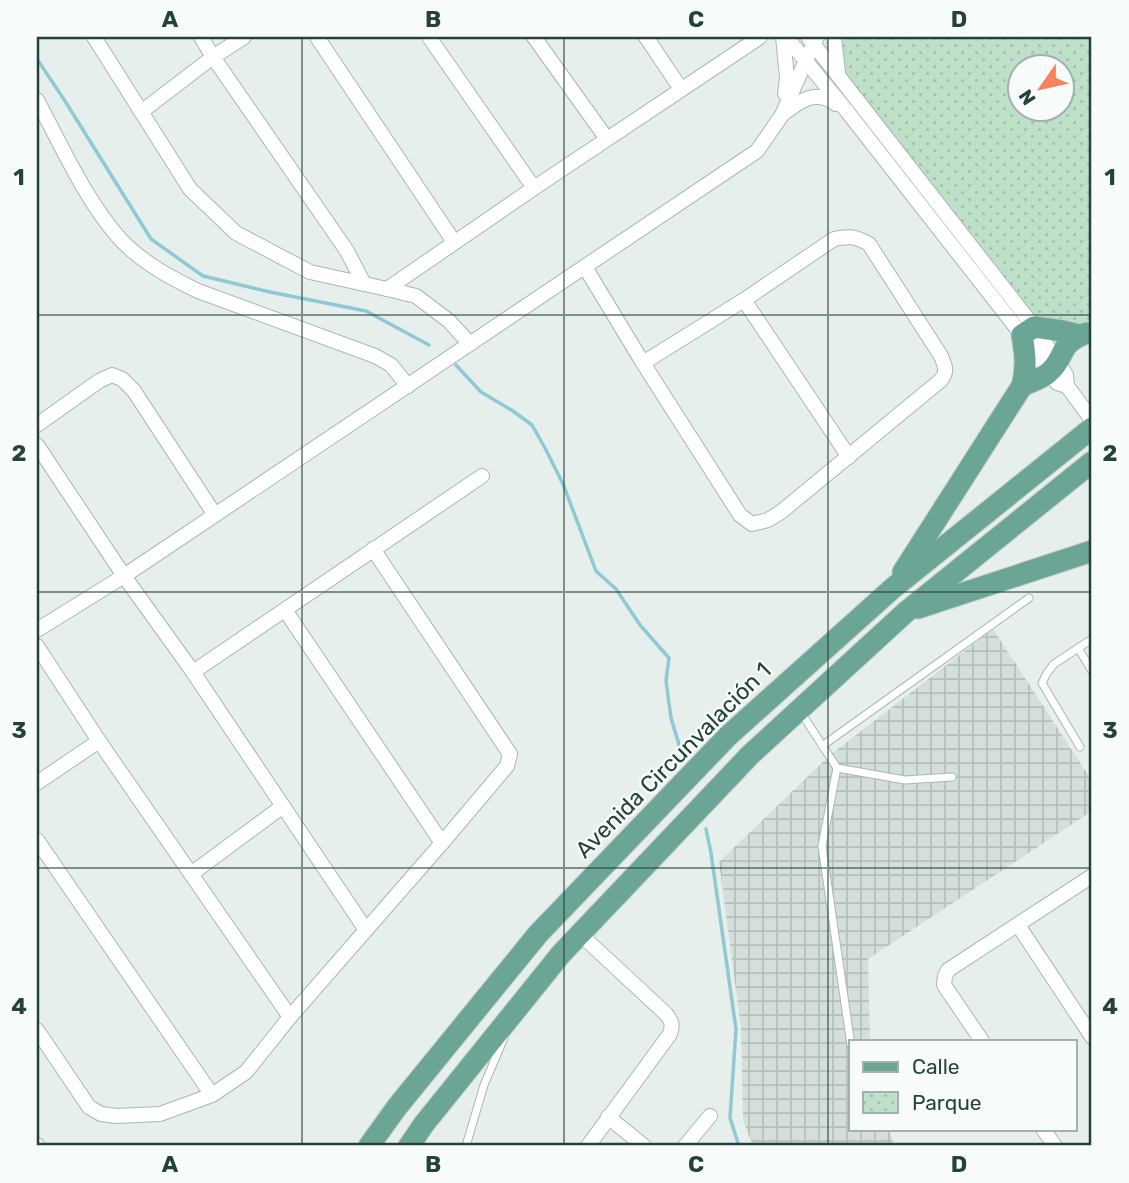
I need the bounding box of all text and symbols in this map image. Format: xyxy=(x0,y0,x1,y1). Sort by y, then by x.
text: A xyxy=(162,5,179,33)
text: B xyxy=(425,5,441,33)
text: C xyxy=(688,5,704,33)
text: D xyxy=(951,5,967,33)
north arrow xyxy=(1006,52,1076,122)
text: N xyxy=(1014,85,1041,109)
text: 1 xyxy=(13,163,25,191)
text: 1 xyxy=(1104,163,1116,191)
text: 2 xyxy=(12,439,26,467)
text: 2 xyxy=(1103,439,1117,467)
street label: Avenida Circunvalación 1 xyxy=(569,656,777,864)
text: 3 xyxy=(11,716,27,744)
text: 3 xyxy=(1102,716,1118,744)
text: 4 xyxy=(11,992,27,1020)
text: 4 xyxy=(1102,992,1118,1020)
legend xyxy=(849,1040,1076,1130)
text: Calle xyxy=(912,1054,960,1079)
text: Parque xyxy=(912,1090,982,1115)
text: A xyxy=(162,1150,179,1178)
text: B xyxy=(425,1150,441,1178)
text: C xyxy=(688,1150,704,1178)
text: D xyxy=(951,1150,967,1178)

